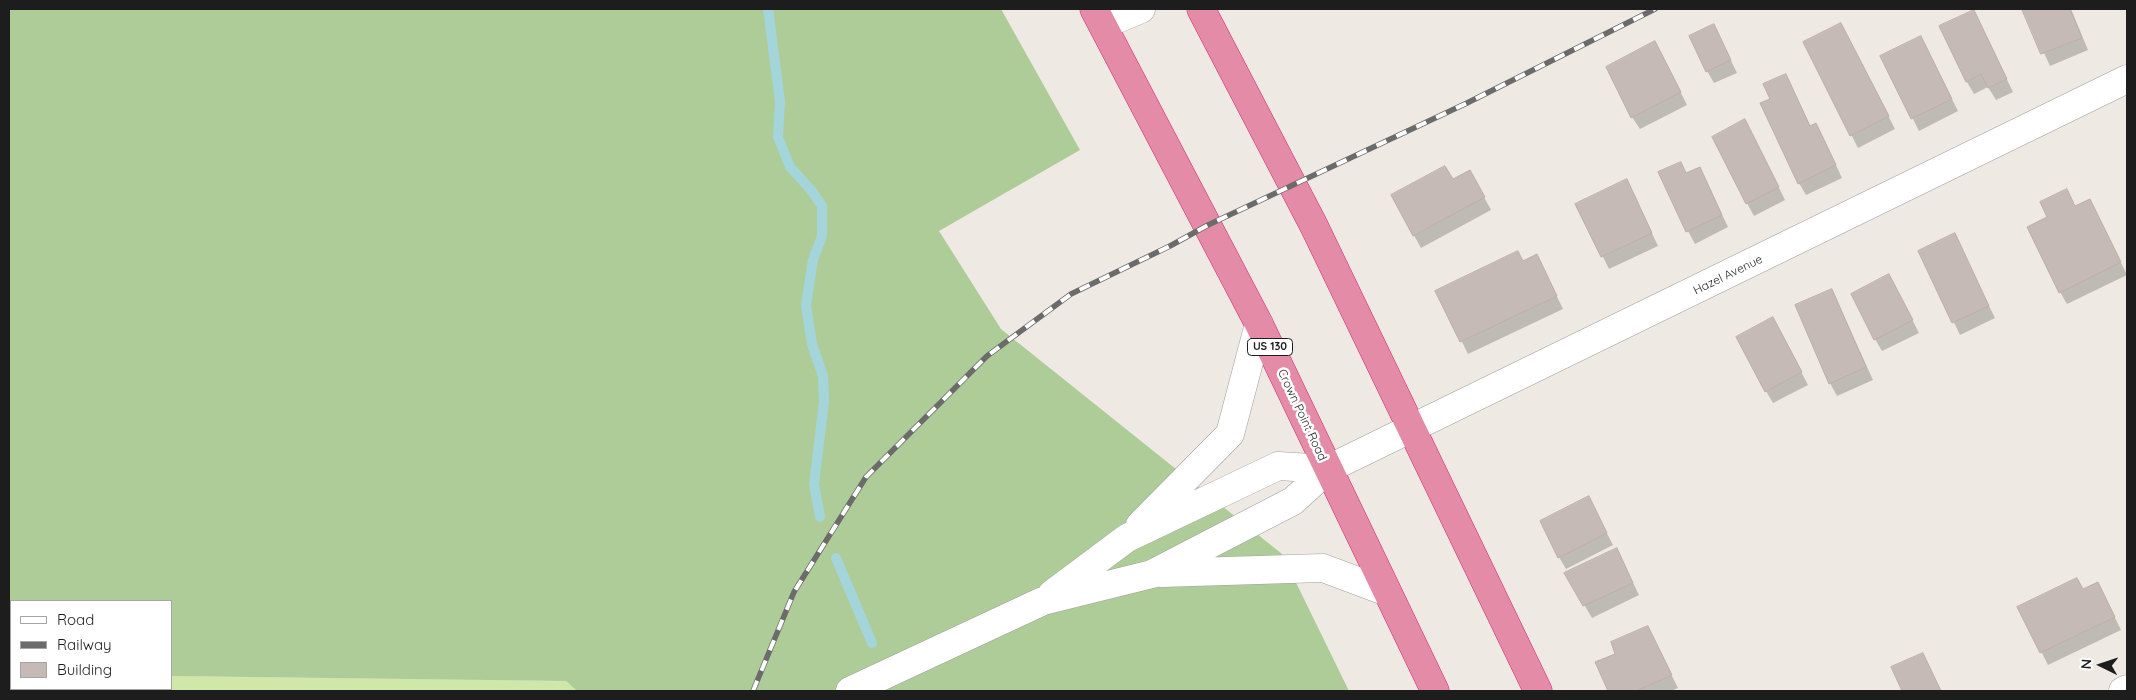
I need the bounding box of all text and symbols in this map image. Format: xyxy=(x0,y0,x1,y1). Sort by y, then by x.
street label: Hazel Avenue xyxy=(1691,252,1765,298)
road number: US 130 xyxy=(1248,338,1292,356)
street label: Crown Point Road xyxy=(1274,367,1330,463)
legend xyxy=(10,600,172,690)
text: Road xyxy=(57,610,94,629)
text: Railway xyxy=(57,635,112,654)
north arrow xyxy=(2076,640,2126,690)
text: N xyxy=(2077,658,2095,670)
text: Building xyxy=(57,660,112,679)

